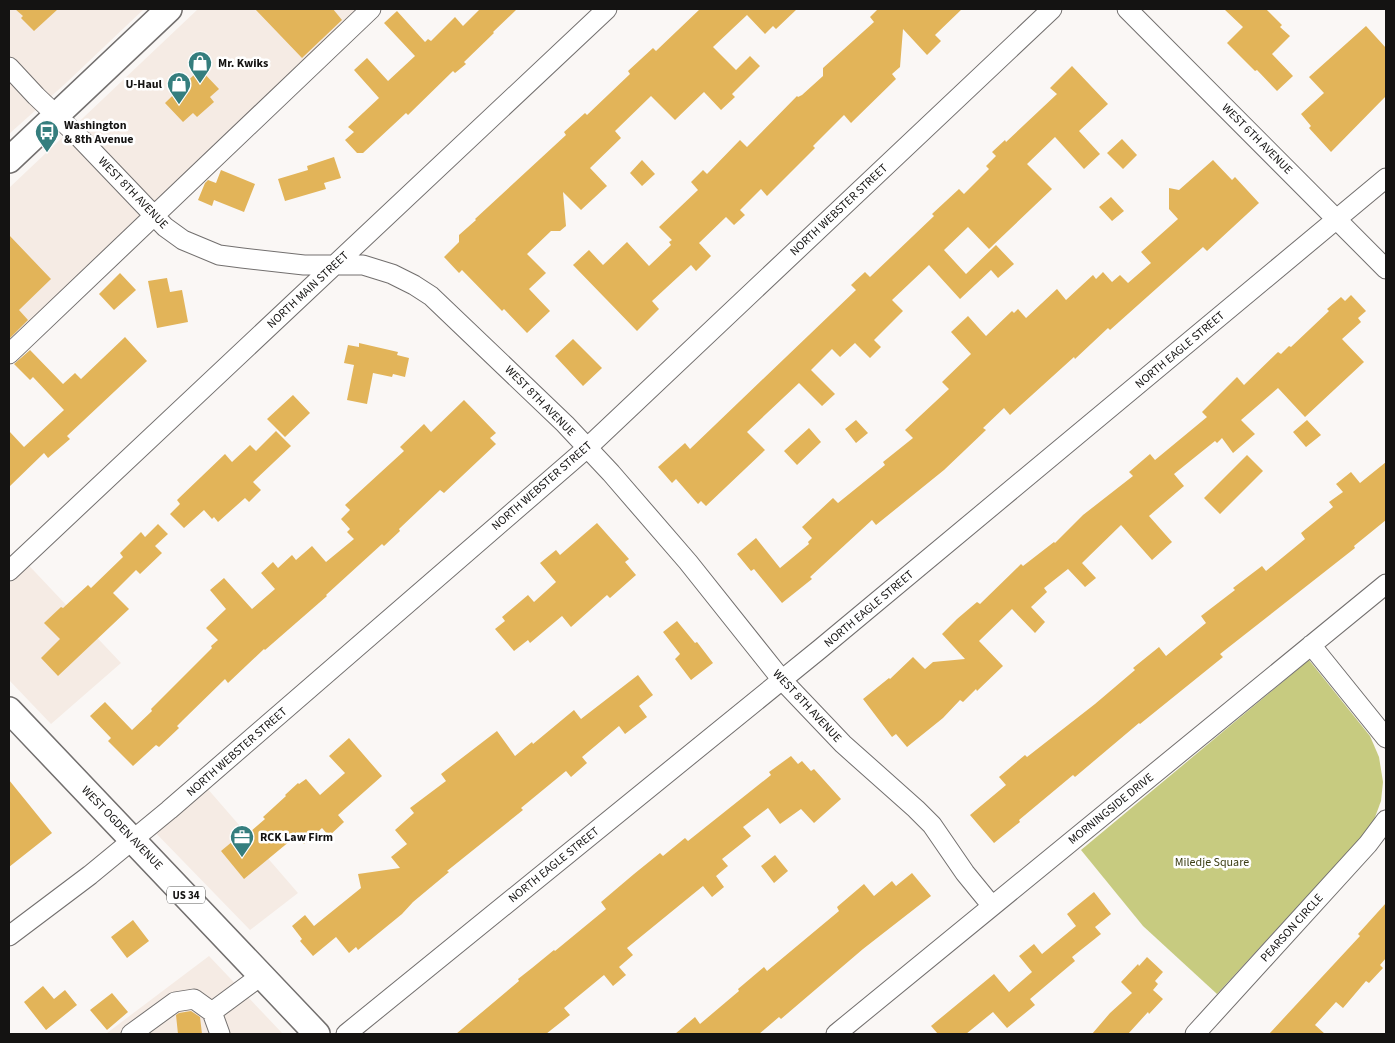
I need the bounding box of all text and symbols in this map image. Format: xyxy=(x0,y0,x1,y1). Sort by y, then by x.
shop icon: Mr. Kwiks xyxy=(187,50,213,84)
place label: Mr. Kwiks xyxy=(218,55,268,72)
shop icon: U-Haul xyxy=(166,71,192,105)
place label: U-Haul xyxy=(125,76,163,93)
street label: WEST 6TH AVENUE xyxy=(1218,100,1296,178)
place label: Washington & 8th Avenue xyxy=(64,117,134,148)
bus stop icon: Washington & 8th Avenue xyxy=(34,119,60,153)
street label: WEST 8TH AVENUE xyxy=(94,153,172,233)
street label: NORTH WEBSTER STREET xyxy=(786,160,892,260)
street label: NORTH MAIN STREET xyxy=(263,247,353,332)
street label: NORTH EAGLE STREET xyxy=(1132,307,1229,393)
street label: WEST 8TH AVENUE xyxy=(501,362,579,440)
street label: NORTH WEBSTER STREET xyxy=(488,437,596,535)
street label: NORTH EAGLE STREET xyxy=(821,566,918,652)
street label: WEST 8TH AVENUE xyxy=(769,666,845,746)
street label: NORTH WEBSTER STREET xyxy=(183,703,291,801)
street label: MORNINGSIDE DRIVE xyxy=(1065,769,1157,849)
street label: WEST OGDEN AVENUE xyxy=(77,782,167,874)
street label: NORTH EAGLE STREET xyxy=(505,823,603,907)
office icon: RCK Law Firm xyxy=(229,824,255,858)
place label: RCK Law Firm xyxy=(260,829,333,846)
park label: Miledje Square xyxy=(1175,854,1249,871)
road number: US 34 xyxy=(167,886,205,904)
street label: PEARSON CIRCLE xyxy=(1257,890,1327,966)

